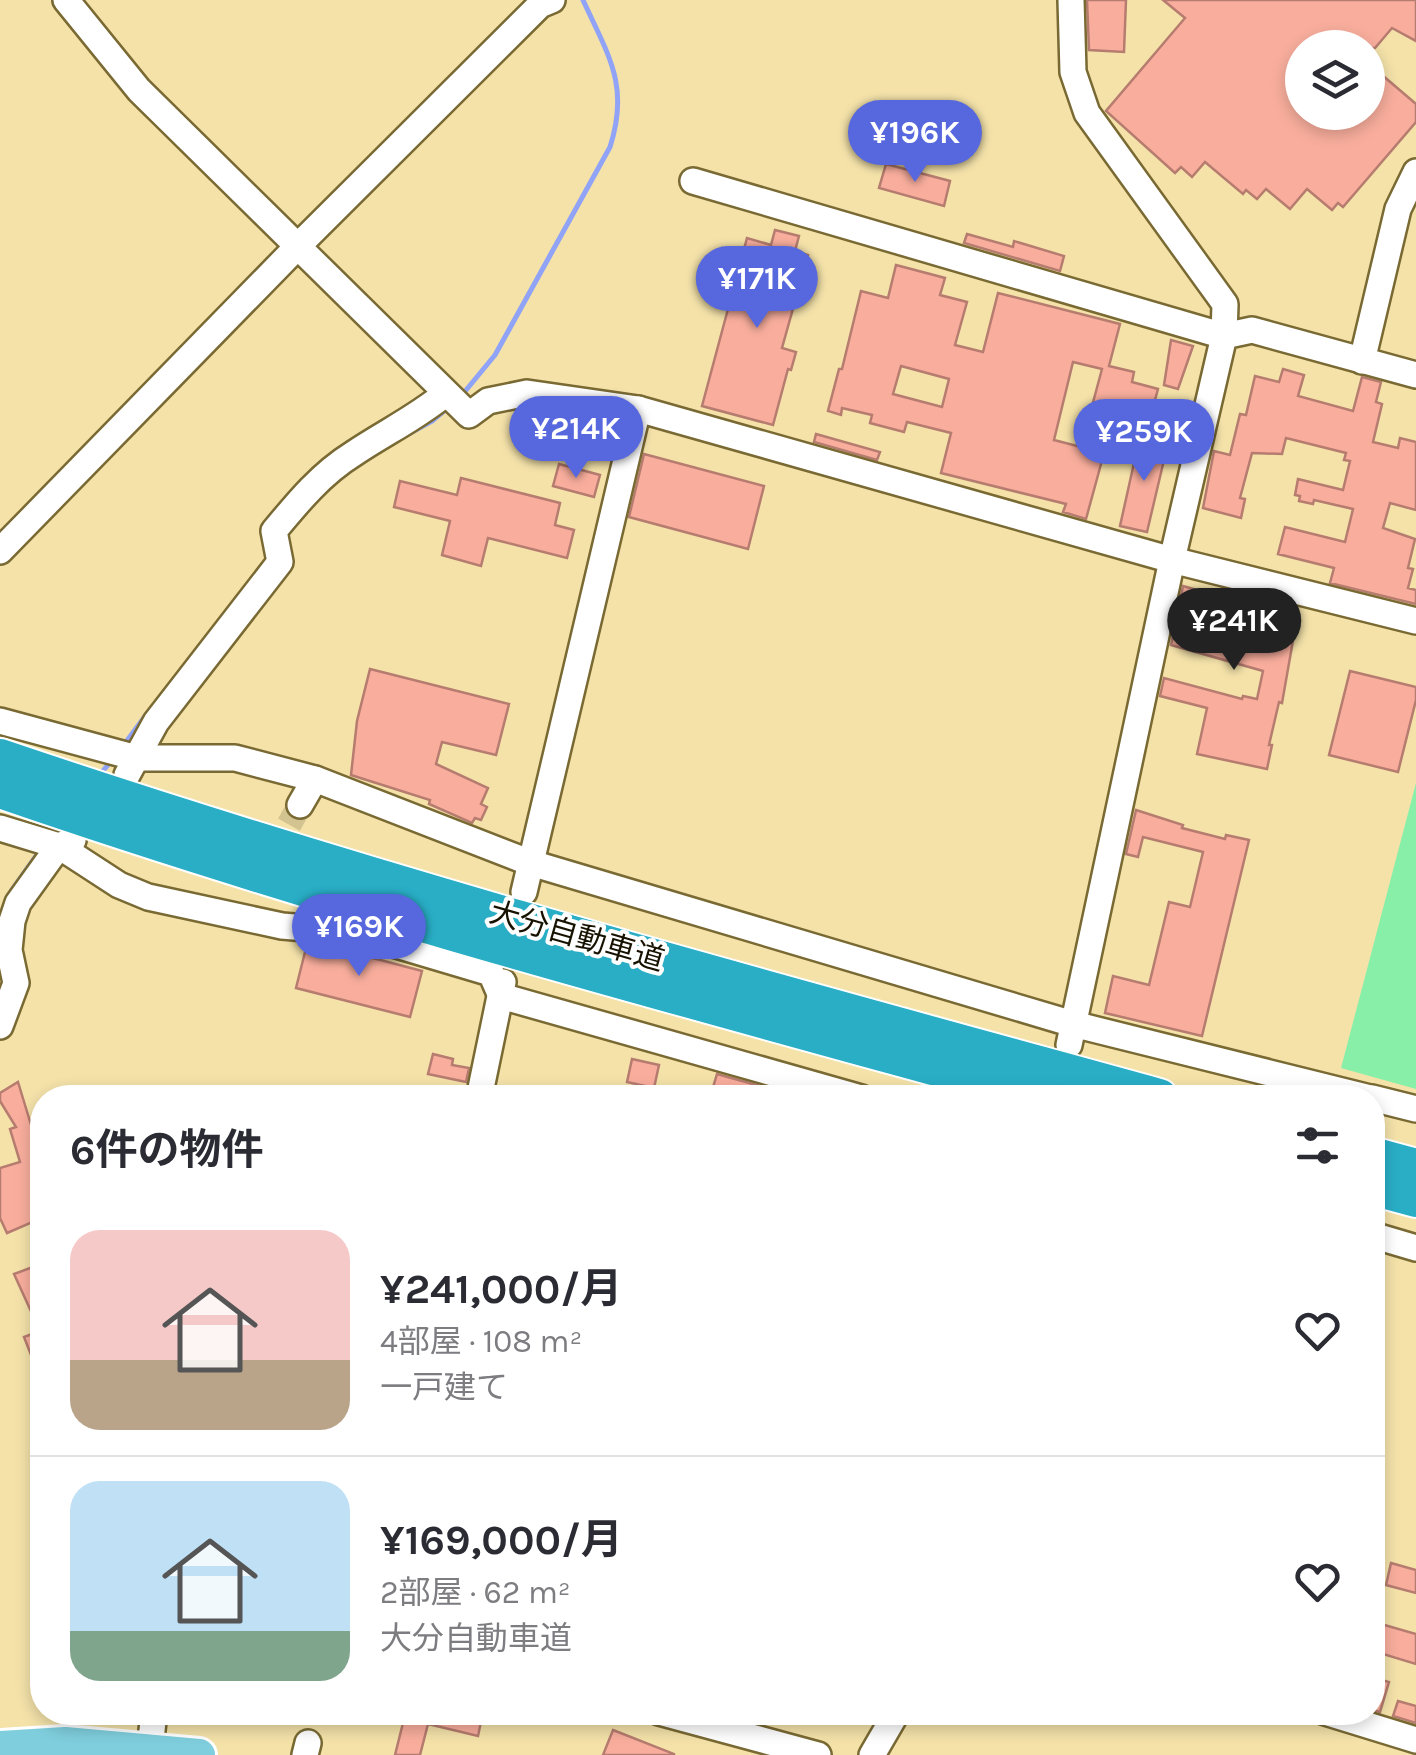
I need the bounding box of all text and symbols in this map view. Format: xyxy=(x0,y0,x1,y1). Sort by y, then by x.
map controls xyxy=(1285,30,1385,130)
button: layers xyxy=(1285,30,1385,130)
pin: ¥196K xyxy=(845,100,985,185)
text: ¥196K xyxy=(870,114,960,151)
pin: ¥171K xyxy=(687,246,827,331)
text: ¥171K xyxy=(718,260,796,297)
pin: ¥214K xyxy=(506,396,646,481)
pin: ¥259K xyxy=(1074,399,1214,484)
text: ¥214K xyxy=(531,410,621,447)
text: ¥259K xyxy=(1095,413,1193,450)
pin: ¥241K xyxy=(1164,588,1304,673)
text: ¥241K xyxy=(1189,602,1279,639)
pin: ¥169K xyxy=(289,894,429,979)
street label: 大分自動車道 xyxy=(486,894,668,978)
text: ¥169K xyxy=(314,908,404,945)
icon: filters xyxy=(1290,1118,1345,1173)
text: 6件の物件 xyxy=(70,1125,264,1175)
text: ¥241,000/月 xyxy=(380,1264,622,1314)
icon: home xyxy=(150,1270,270,1390)
icon: heart xyxy=(1290,1303,1345,1358)
text: 4部屋 · 108 m² xyxy=(380,1323,582,1360)
text: 一戸建て xyxy=(380,1369,508,1406)
text: ¥169,000/月 xyxy=(380,1515,623,1565)
icon: home xyxy=(150,1521,270,1641)
icon: heart xyxy=(1290,1554,1345,1609)
text: 2部屋 · 62 m² xyxy=(380,1574,571,1611)
text: 大分自動車道 xyxy=(380,1620,572,1657)

